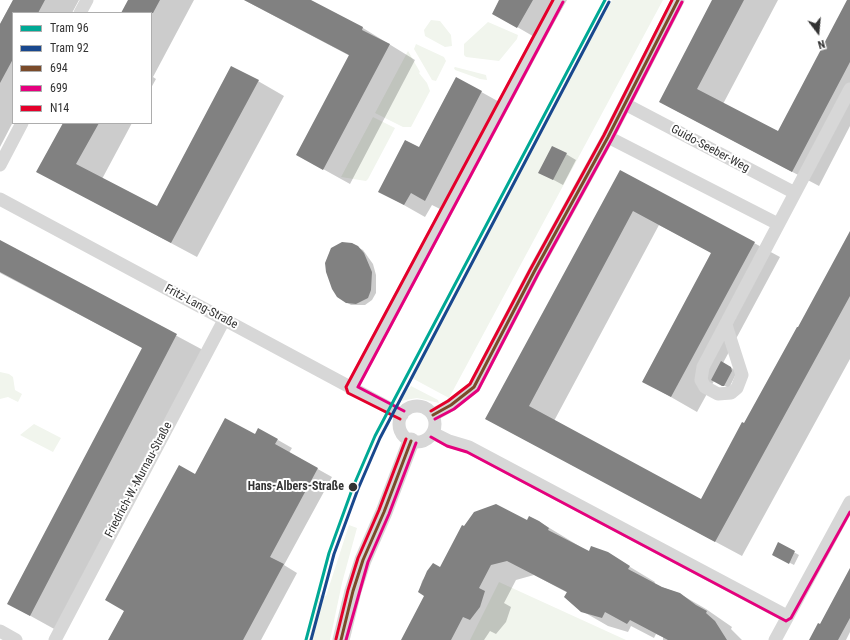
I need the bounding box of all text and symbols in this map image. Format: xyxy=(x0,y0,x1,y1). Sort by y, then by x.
legend xyxy=(12,12,152,124)
north arrow xyxy=(798,12,838,52)
text: Tram 96 xyxy=(50,21,89,35)
text: N xyxy=(816,37,826,51)
text: Tram 92 xyxy=(50,41,89,55)
text: 694 xyxy=(50,61,68,75)
text: 699 xyxy=(50,81,68,95)
text: N14 xyxy=(50,101,69,115)
street label: Guido-Seeber-Weg xyxy=(668,122,752,176)
street label: Fritz-Lang-Straße xyxy=(162,282,240,332)
street label: Friedrich-W.-Murnau-Straße xyxy=(102,420,176,540)
place label: Hans-Albers-Straße xyxy=(248,480,344,494)
marker: Hans-Albers-Straße xyxy=(347,481,359,493)

